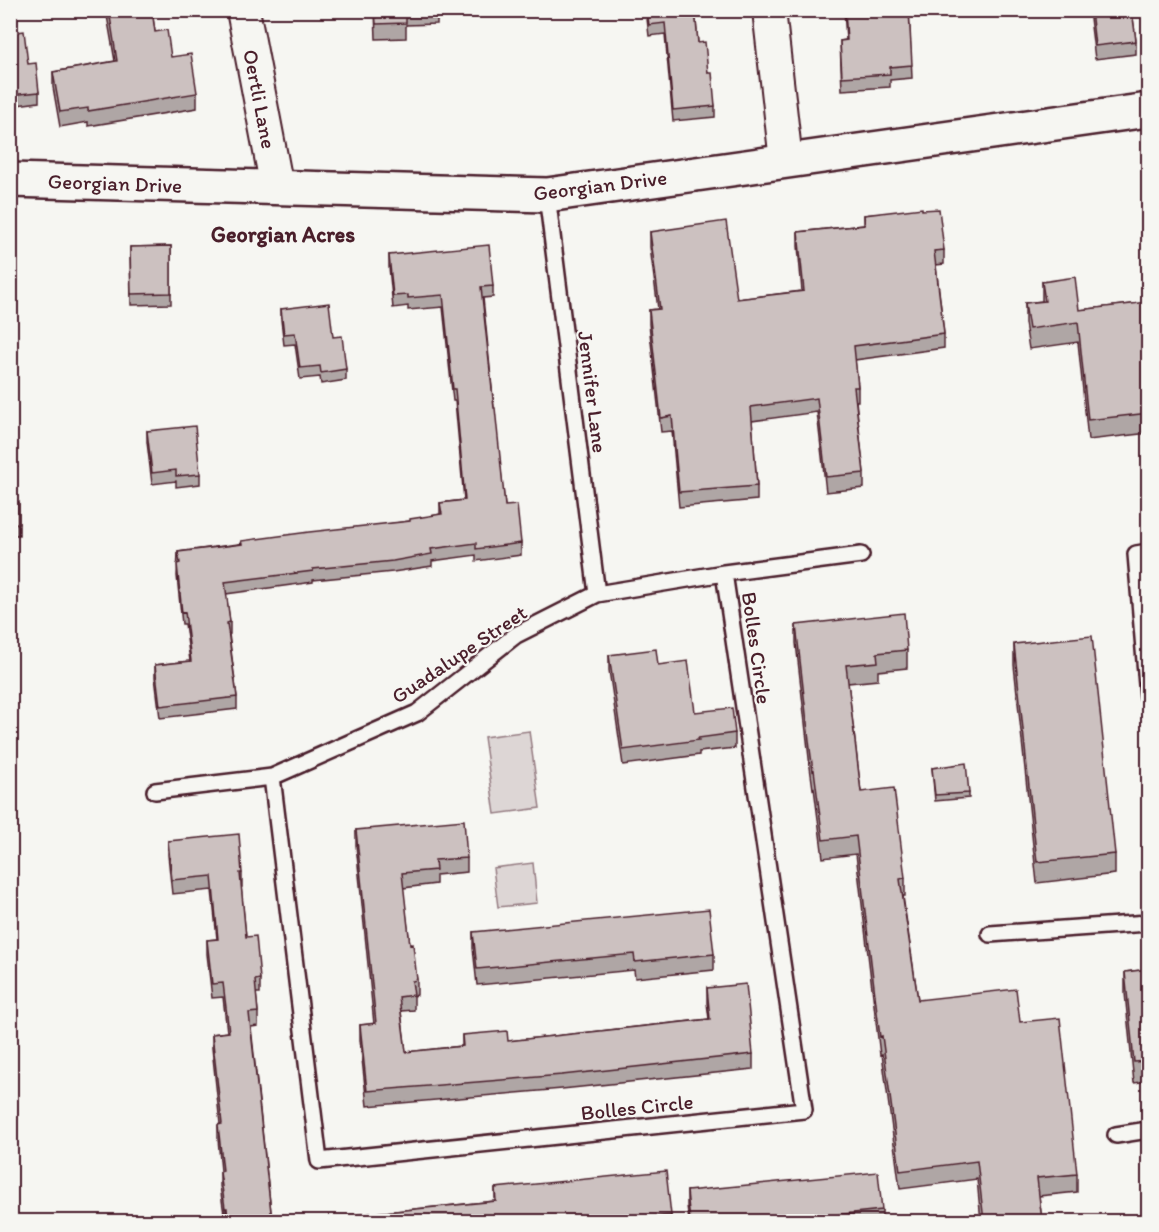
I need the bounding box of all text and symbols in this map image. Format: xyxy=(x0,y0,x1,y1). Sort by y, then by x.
street label: Oertli Lane xyxy=(238,47,282,151)
street label: Georgian Drive xyxy=(532,164,668,206)
street label: Georgian Drive xyxy=(47,168,183,198)
district label: Georgian Acres xyxy=(211,221,355,248)
street label: Jennifer Lane xyxy=(573,330,613,454)
street label: Bolles Circle xyxy=(737,590,777,706)
street label: Guadalupe Street xyxy=(387,599,532,709)
street label: Bolles Circle xyxy=(579,1089,695,1125)

